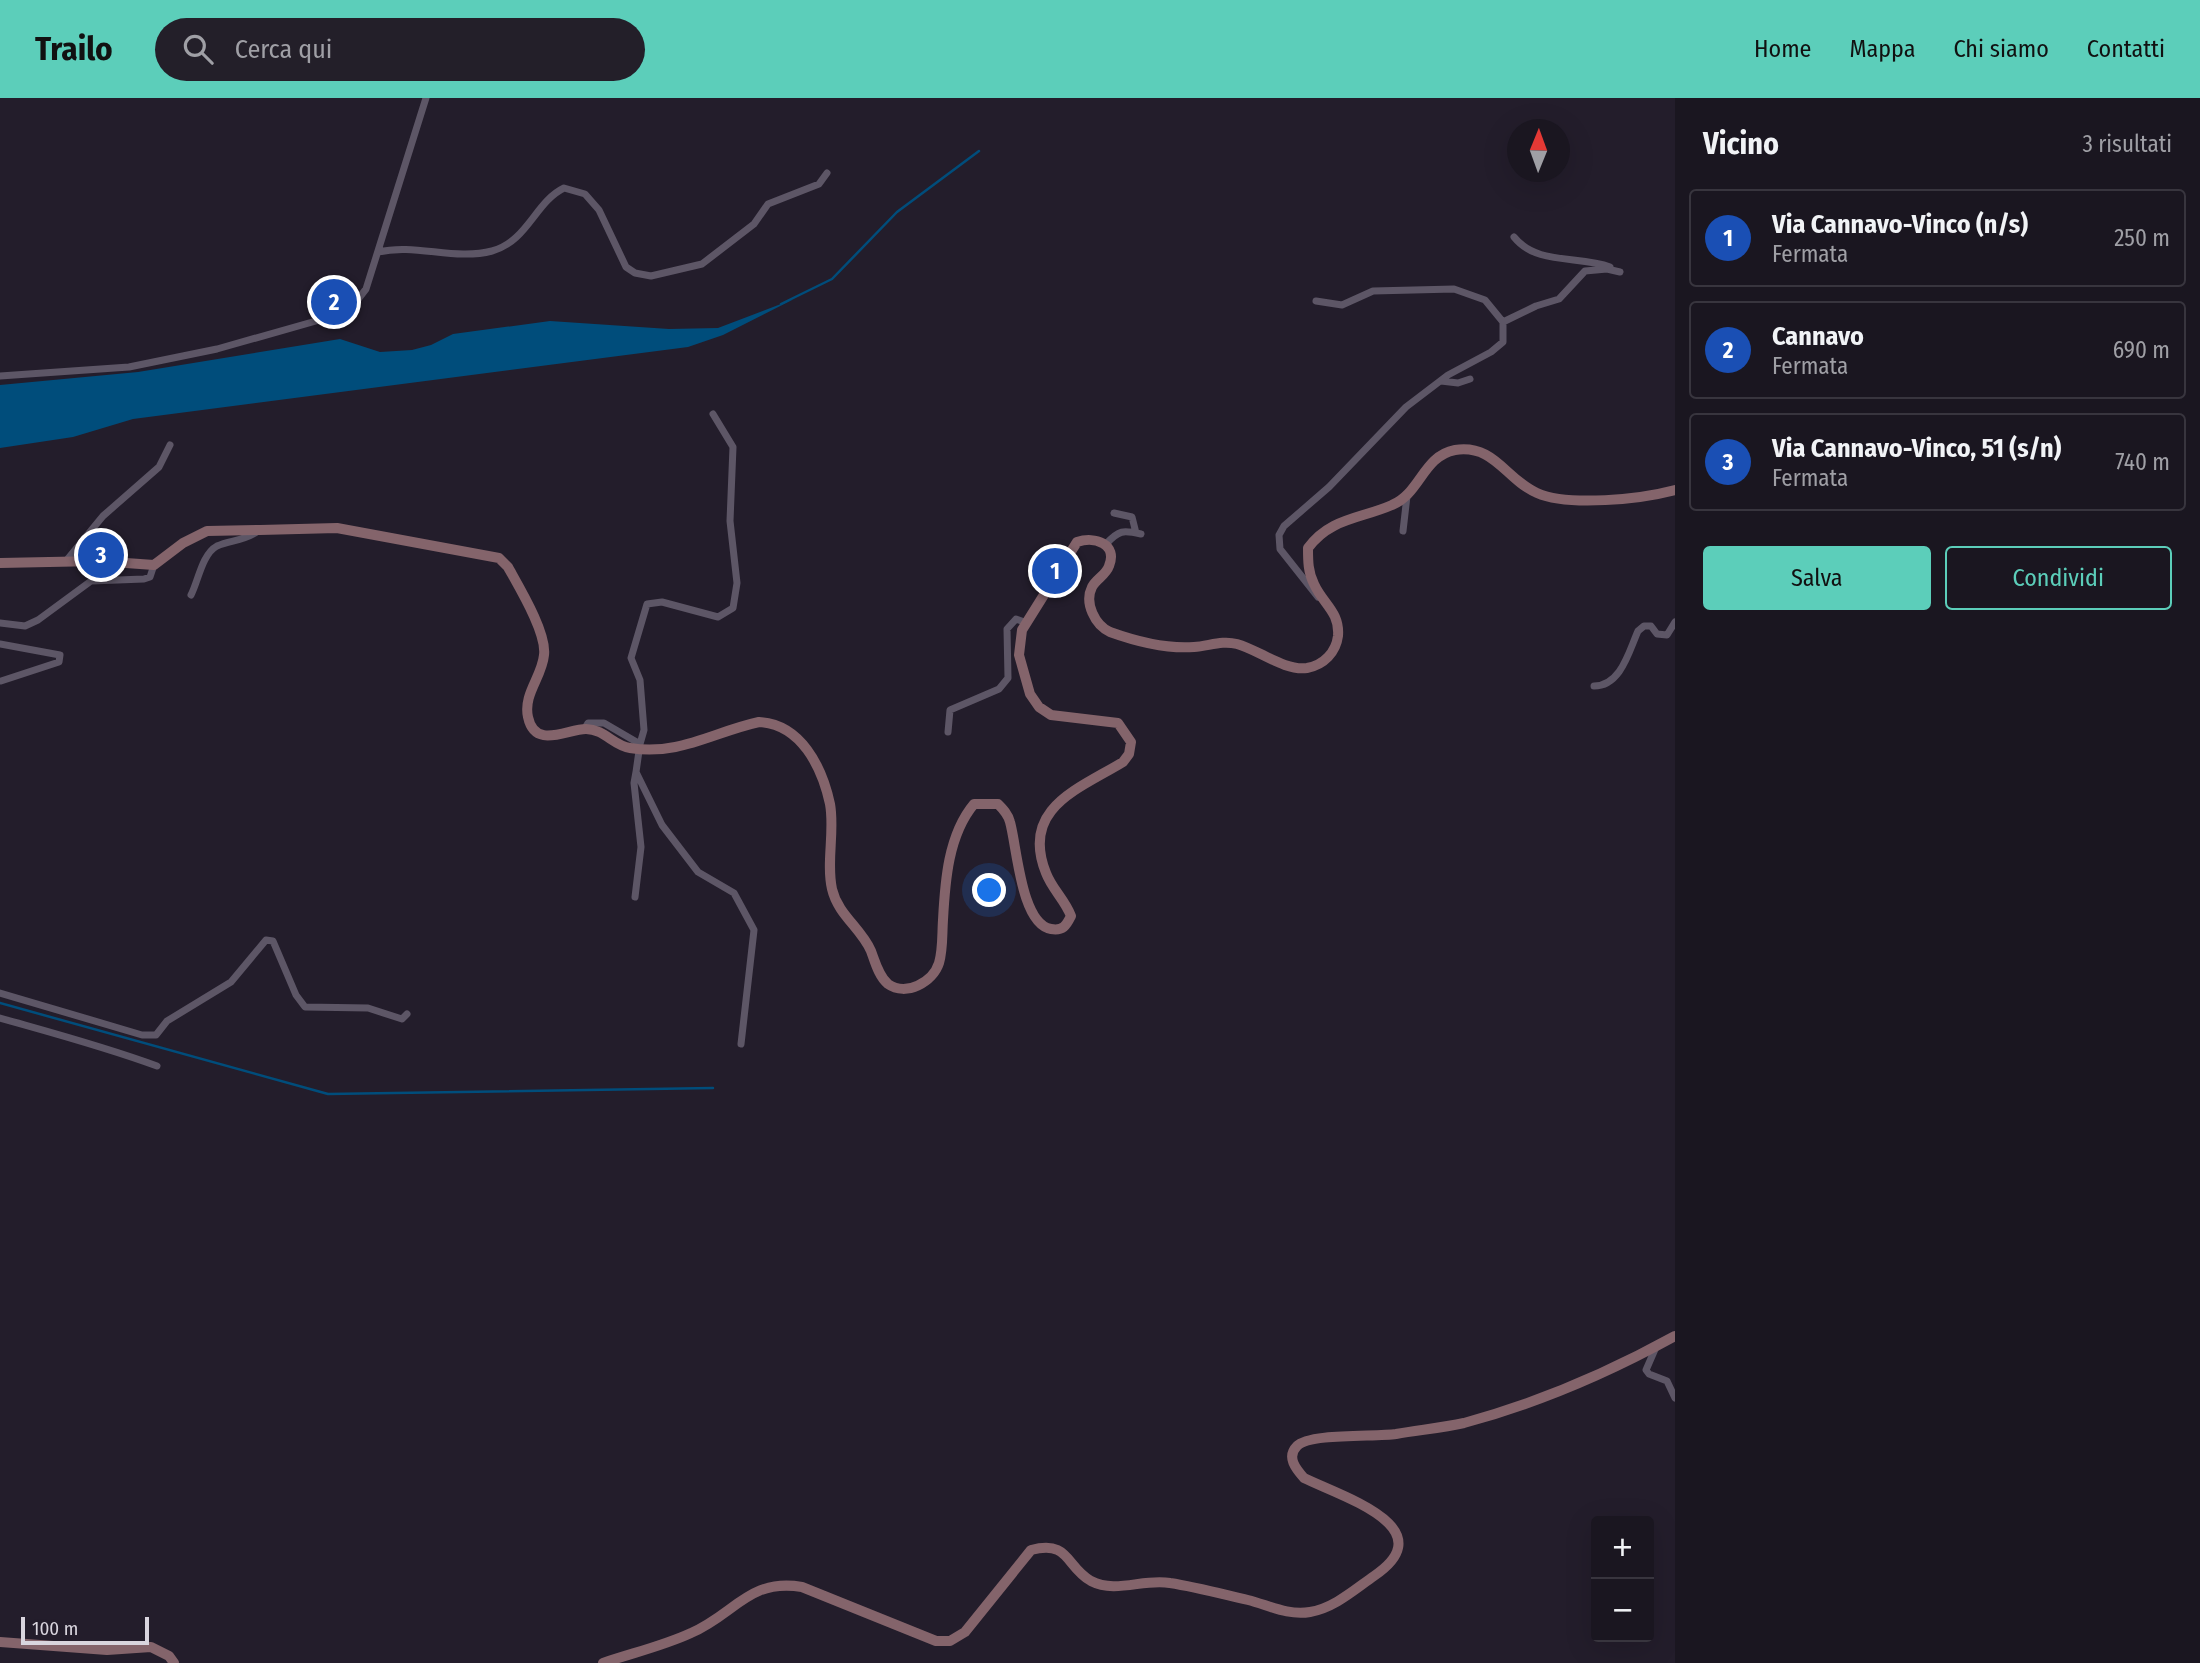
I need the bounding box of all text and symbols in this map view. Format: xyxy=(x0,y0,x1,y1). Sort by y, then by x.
search box xyxy=(155,18,645,81)
text: Trailo xyxy=(35,29,113,69)
icon: search xyxy=(179,30,217,68)
text: Cerca qui xyxy=(235,34,332,65)
text: Home xyxy=(1754,35,1811,63)
text: Mappa xyxy=(1849,35,1915,63)
text: Chi siamo xyxy=(1953,35,2049,63)
text: Contatti xyxy=(2087,35,2165,63)
north arrow xyxy=(1507,119,1570,182)
text: Vicino xyxy=(1703,126,1779,162)
text: 3 risultati xyxy=(2083,130,2172,158)
text: Via Cannavo-Vinco (n/s) xyxy=(1772,209,2028,240)
text: 1 xyxy=(1723,224,1733,252)
text: 250 m xyxy=(2114,224,2170,252)
text: Fermata xyxy=(1772,240,1848,268)
pin: 2 xyxy=(311,276,357,328)
text: Cannavo xyxy=(1772,321,1864,352)
text: 2 xyxy=(1723,336,1733,364)
text: 690 m xyxy=(2113,336,2170,364)
text: Fermata xyxy=(1772,352,1848,380)
text: Via Cannavo-Vinco, 51 (s/n) xyxy=(1772,433,2061,464)
text: 3 xyxy=(1723,448,1733,476)
text: 740 m xyxy=(2115,448,2170,476)
text: Fermata xyxy=(1772,464,1848,492)
pin: 3 xyxy=(78,529,124,581)
pin: 1 xyxy=(1032,545,1078,597)
button: Salva xyxy=(1703,546,1931,610)
button: Condividi xyxy=(1945,546,2172,610)
your location xyxy=(972,873,1006,907)
map controls xyxy=(1591,1516,1654,1642)
button: + xyxy=(1591,1516,1654,1579)
button: − xyxy=(1591,1579,1654,1642)
scale bar xyxy=(21,1614,149,1646)
text: 100 m xyxy=(32,1617,78,1640)

